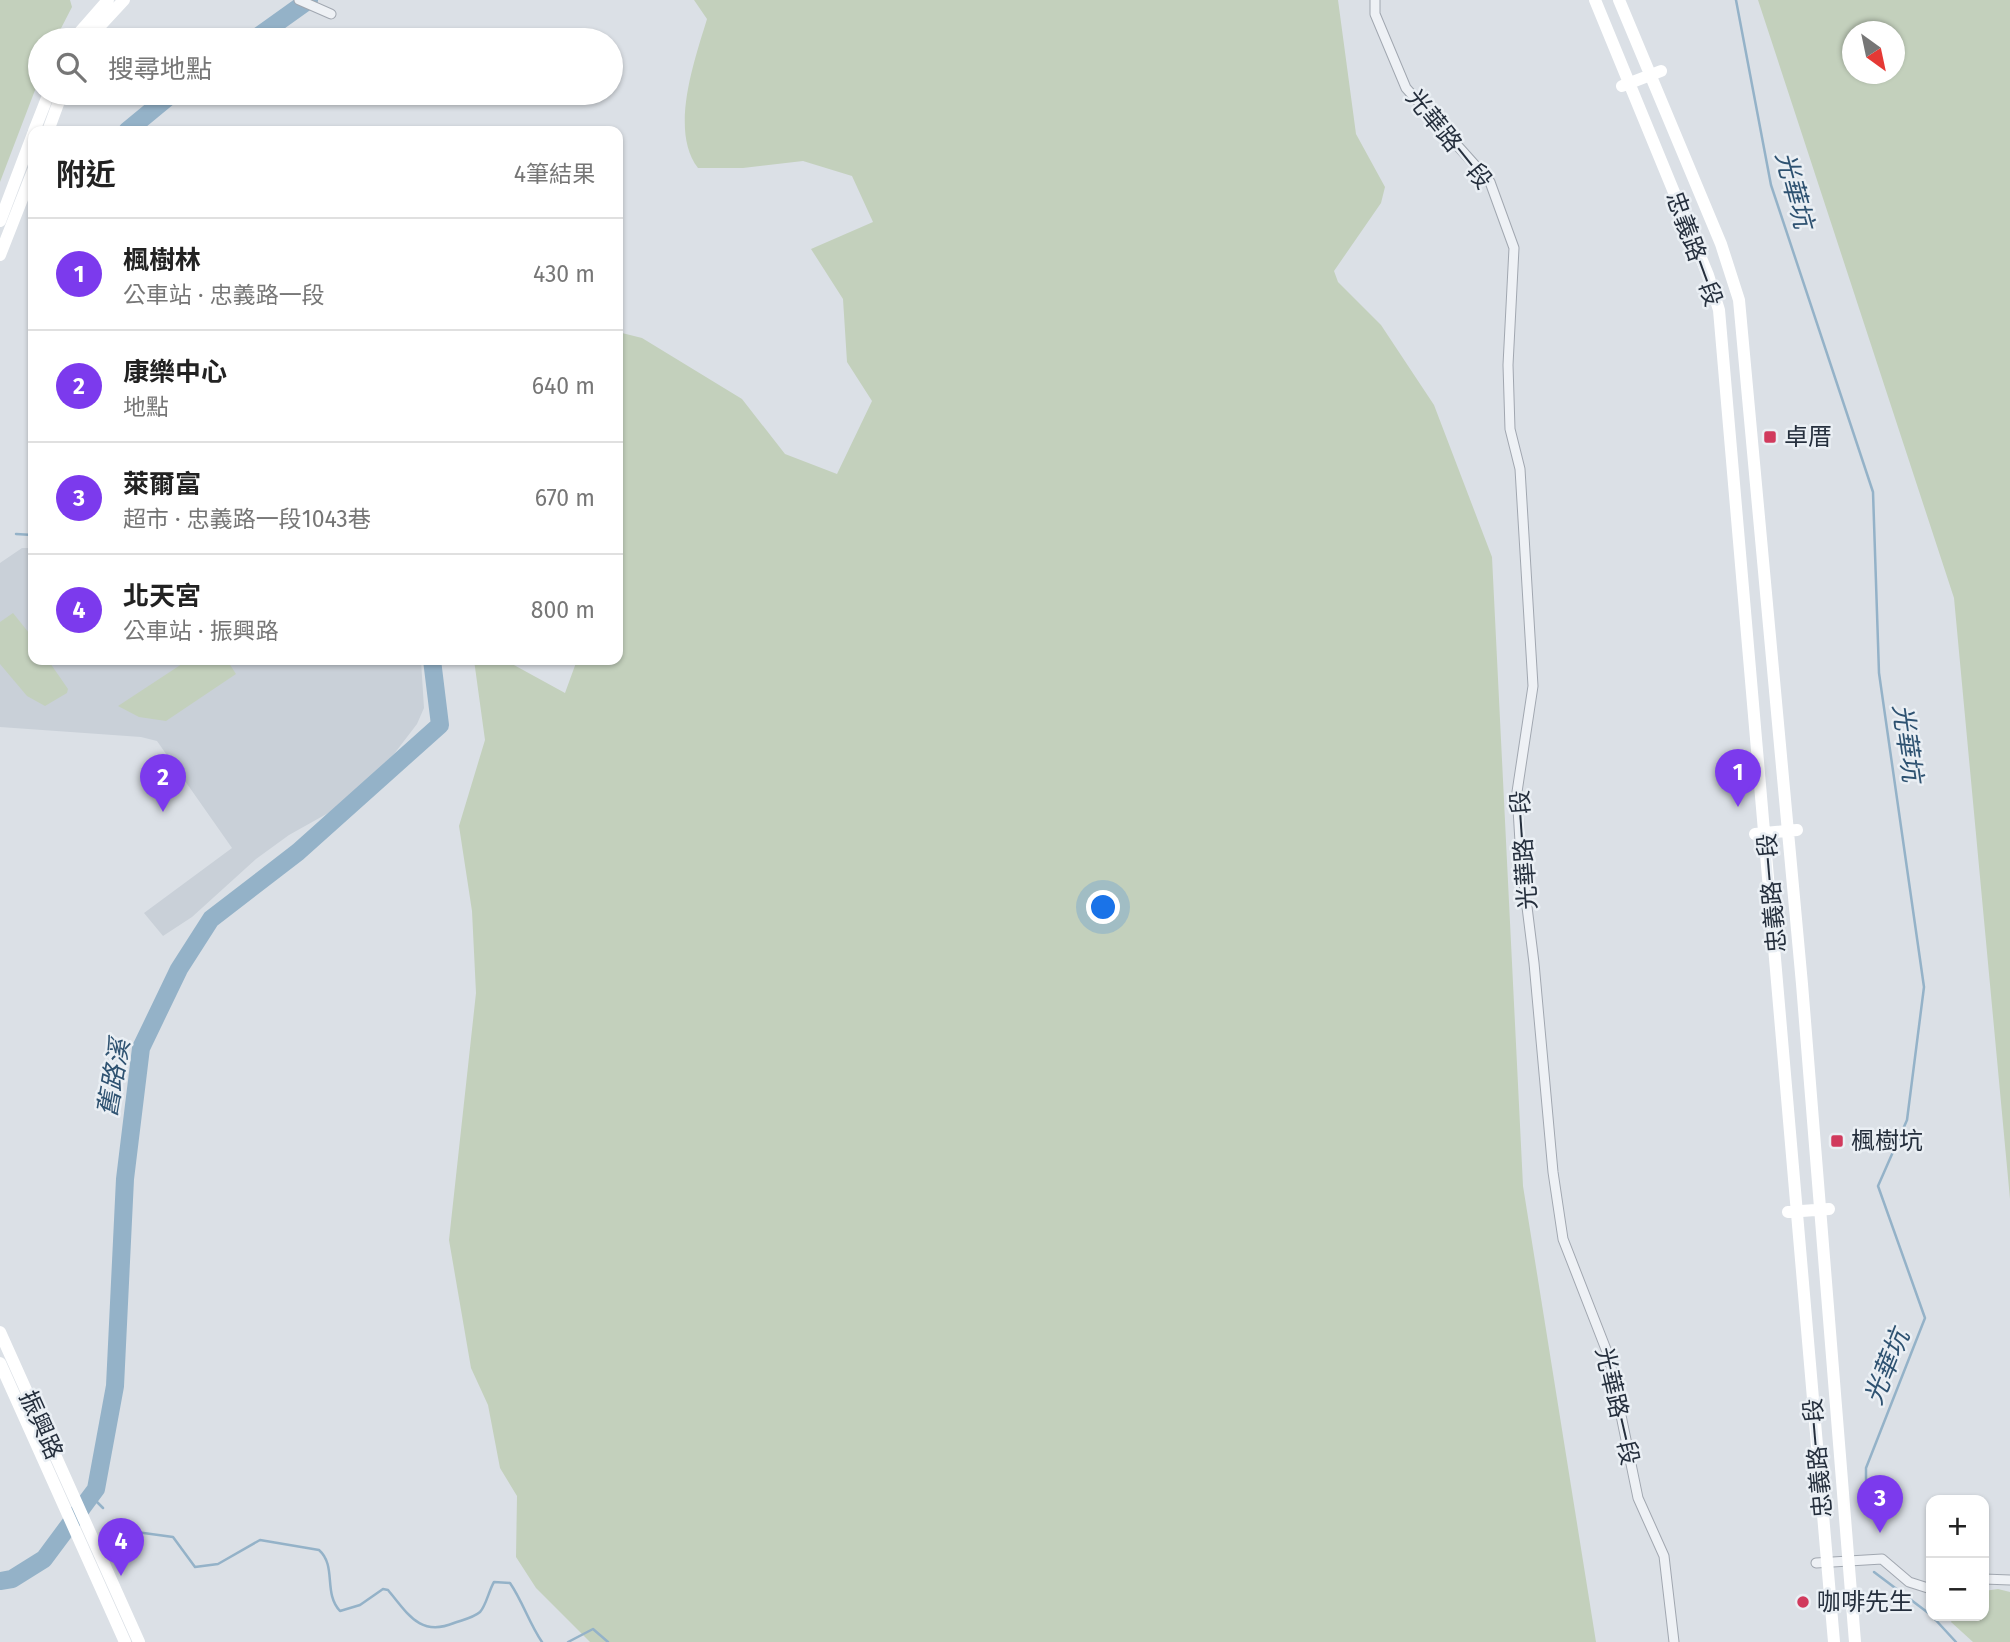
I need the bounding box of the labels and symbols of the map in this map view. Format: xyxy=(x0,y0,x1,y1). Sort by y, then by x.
north arrow xyxy=(1842,21,1905,84)
street label: 光華路一段 xyxy=(1400,84,1498,194)
water label: 光華坑 xyxy=(1769,148,1820,236)
street label: 忠義路一段 xyxy=(1660,188,1728,310)
place label: 卓厝 xyxy=(1784,423,1832,451)
marker: 卓厝 xyxy=(1762,429,1778,445)
water label: 光華坑 xyxy=(1886,702,1928,788)
pin: 1 xyxy=(1715,749,1761,807)
pin: 2 xyxy=(140,754,186,812)
street label: 光華路一段 xyxy=(1506,789,1542,911)
street label: 忠義路一段 xyxy=(1753,832,1791,954)
your location xyxy=(1086,890,1120,924)
water label: 舊路溪 xyxy=(92,1033,137,1119)
place label: 楓樹坑 xyxy=(1851,1127,1923,1155)
marker: 楓樹坑 xyxy=(1829,1133,1845,1149)
water label: 光華坑 xyxy=(1858,1321,1917,1409)
street label: 光華路一段 xyxy=(1590,1344,1644,1468)
street label: 振興路 xyxy=(14,1386,68,1464)
street label: 忠義路一段 xyxy=(1799,1397,1837,1519)
pin: 3 xyxy=(1857,1475,1903,1533)
pin: 4 xyxy=(98,1518,144,1576)
place label: 咖啡先生 xyxy=(1817,1588,1913,1616)
marker: 咖啡先生 xyxy=(1795,1594,1811,1610)

